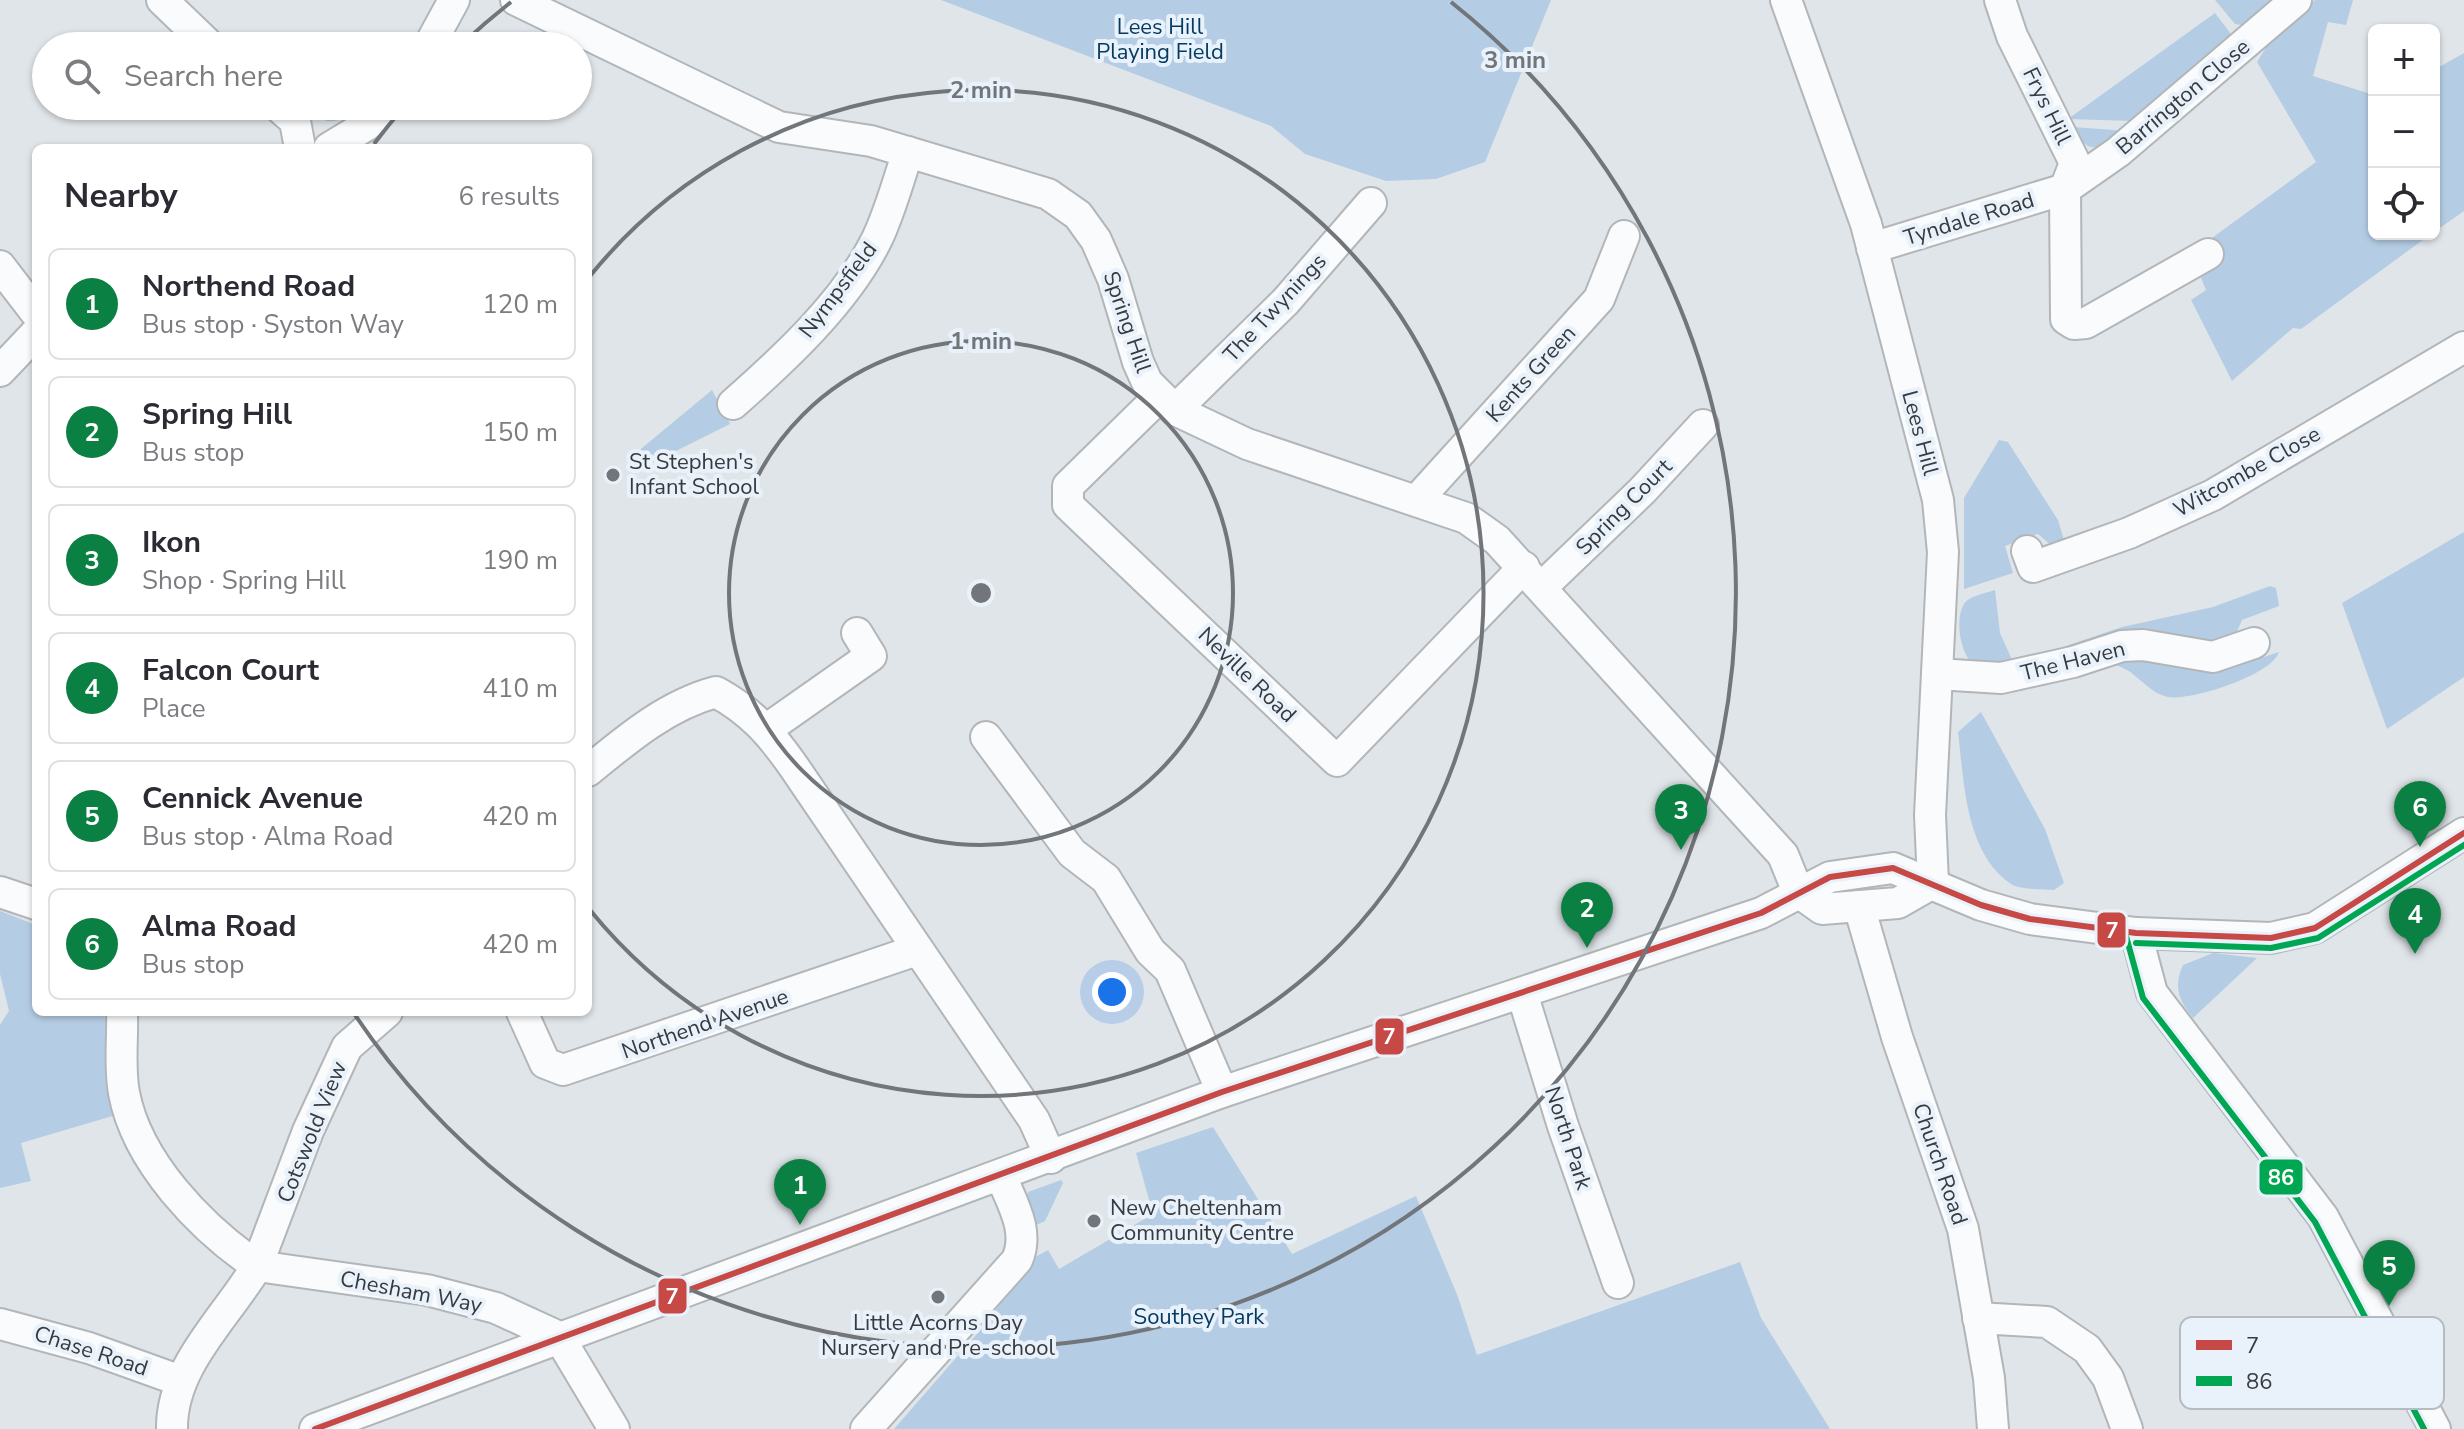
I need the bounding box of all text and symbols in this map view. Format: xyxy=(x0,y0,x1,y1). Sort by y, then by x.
park label: Lees Hill Playing Field xyxy=(1096,12,1224,67)
map controls xyxy=(2368,24,2440,240)
button: + xyxy=(2368,24,2440,96)
search box xyxy=(32,32,592,120)
street label: Barrington Close xyxy=(2110,32,2256,162)
text: 3 min xyxy=(1484,44,1546,76)
icon: search xyxy=(60,54,104,98)
text: Search here xyxy=(124,56,283,97)
street label: Frys Hill xyxy=(2015,62,2079,150)
text: 2 min xyxy=(950,74,1012,106)
button: − xyxy=(2368,96,2440,168)
button: locate xyxy=(2368,168,2440,240)
text: Nearby xyxy=(64,173,178,219)
text: 6 results xyxy=(459,179,560,214)
street label: Tyndale Road xyxy=(1900,185,2038,253)
street label: Nympsfield xyxy=(792,236,884,344)
street label: The Twynings xyxy=(1217,247,1333,369)
text: Northend Road xyxy=(142,266,355,307)
street label: Spring Hill xyxy=(1096,267,1158,377)
text: 1 xyxy=(84,287,100,322)
text: 120 m xyxy=(482,287,558,322)
text: Bus stop · Syston Way xyxy=(142,307,404,342)
street label: Kents Green xyxy=(1479,319,1583,429)
text: 1 min xyxy=(950,325,1012,357)
street label: Lees Hill xyxy=(1894,387,1946,479)
text: Spring Hill xyxy=(142,394,292,435)
text: 2 xyxy=(84,415,100,450)
text: 150 m xyxy=(482,415,558,450)
street label: Witcombe Close xyxy=(2168,419,2326,525)
text: Bus stop xyxy=(142,435,244,470)
place label: St Stephen's Infant School xyxy=(629,447,760,502)
street label: Spring Court xyxy=(1569,452,1679,562)
marker: St Stephen's Infant School xyxy=(604,466,622,484)
text: Ikon xyxy=(142,522,201,563)
text: 3 xyxy=(84,543,100,578)
text: 190 m xyxy=(482,543,558,578)
text: Shop · Spring Hill xyxy=(142,563,346,598)
centre of rings xyxy=(967,579,995,607)
street label: Neville Road xyxy=(1191,621,1303,729)
street label: The Haven xyxy=(2018,634,2128,688)
text: Falcon Court xyxy=(142,650,319,691)
text: 4 xyxy=(84,671,100,706)
text: 410 m xyxy=(482,671,558,706)
text: Place xyxy=(142,691,206,726)
text: Cennick Avenue xyxy=(142,778,363,819)
pin: 6 xyxy=(2394,781,2446,847)
pin: 3 xyxy=(1655,784,1707,850)
text: 5 xyxy=(84,799,100,834)
text: 420 m xyxy=(482,799,558,834)
text: Bus stop · Alma Road xyxy=(142,819,393,854)
pin: 2 xyxy=(1561,882,1613,948)
pin: 4 xyxy=(2389,888,2441,954)
text: Alma Road xyxy=(142,906,297,947)
line badge: 7 xyxy=(2096,911,2127,949)
text: 7 xyxy=(2105,916,2119,946)
text: 6 xyxy=(84,927,100,962)
text: 420 m xyxy=(482,927,558,962)
text: Bus stop xyxy=(142,947,244,982)
your location xyxy=(1092,972,1132,1012)
street label: Northend Avenue xyxy=(618,981,792,1067)
line badge: 7 xyxy=(1374,1017,1405,1056)
text: 7 xyxy=(1382,1022,1396,1052)
street label: Cotswold View xyxy=(270,1057,354,1207)
street label: North Park xyxy=(1537,1083,1599,1194)
street label: Church Road xyxy=(1905,1099,1975,1229)
line badge: 86 xyxy=(2258,1158,2304,1196)
pin: 1 xyxy=(774,1159,826,1225)
text: 86 xyxy=(2268,1163,2294,1193)
place label: New Cheltenham Community Centre xyxy=(1110,1193,1294,1248)
marker: New Cheltenham Community Centre xyxy=(1085,1212,1103,1230)
pin: 5 xyxy=(2363,1240,2415,1306)
street label: Chesham Way xyxy=(337,1264,485,1321)
line badge: 7 xyxy=(657,1277,688,1315)
text: 7 xyxy=(665,1282,679,1312)
marker: Little Acorns Day Nursery and Pre-school xyxy=(929,1288,947,1306)
park label: Southey Park xyxy=(1134,1302,1265,1332)
place label: Little Acorns Day Nursery and Pre-school xyxy=(821,1308,1055,1363)
legend xyxy=(2180,1317,2444,1409)
street label: Chase Road xyxy=(30,1318,152,1384)
text: 7 xyxy=(2246,1331,2259,1361)
text: 86 xyxy=(2246,1367,2272,1397)

